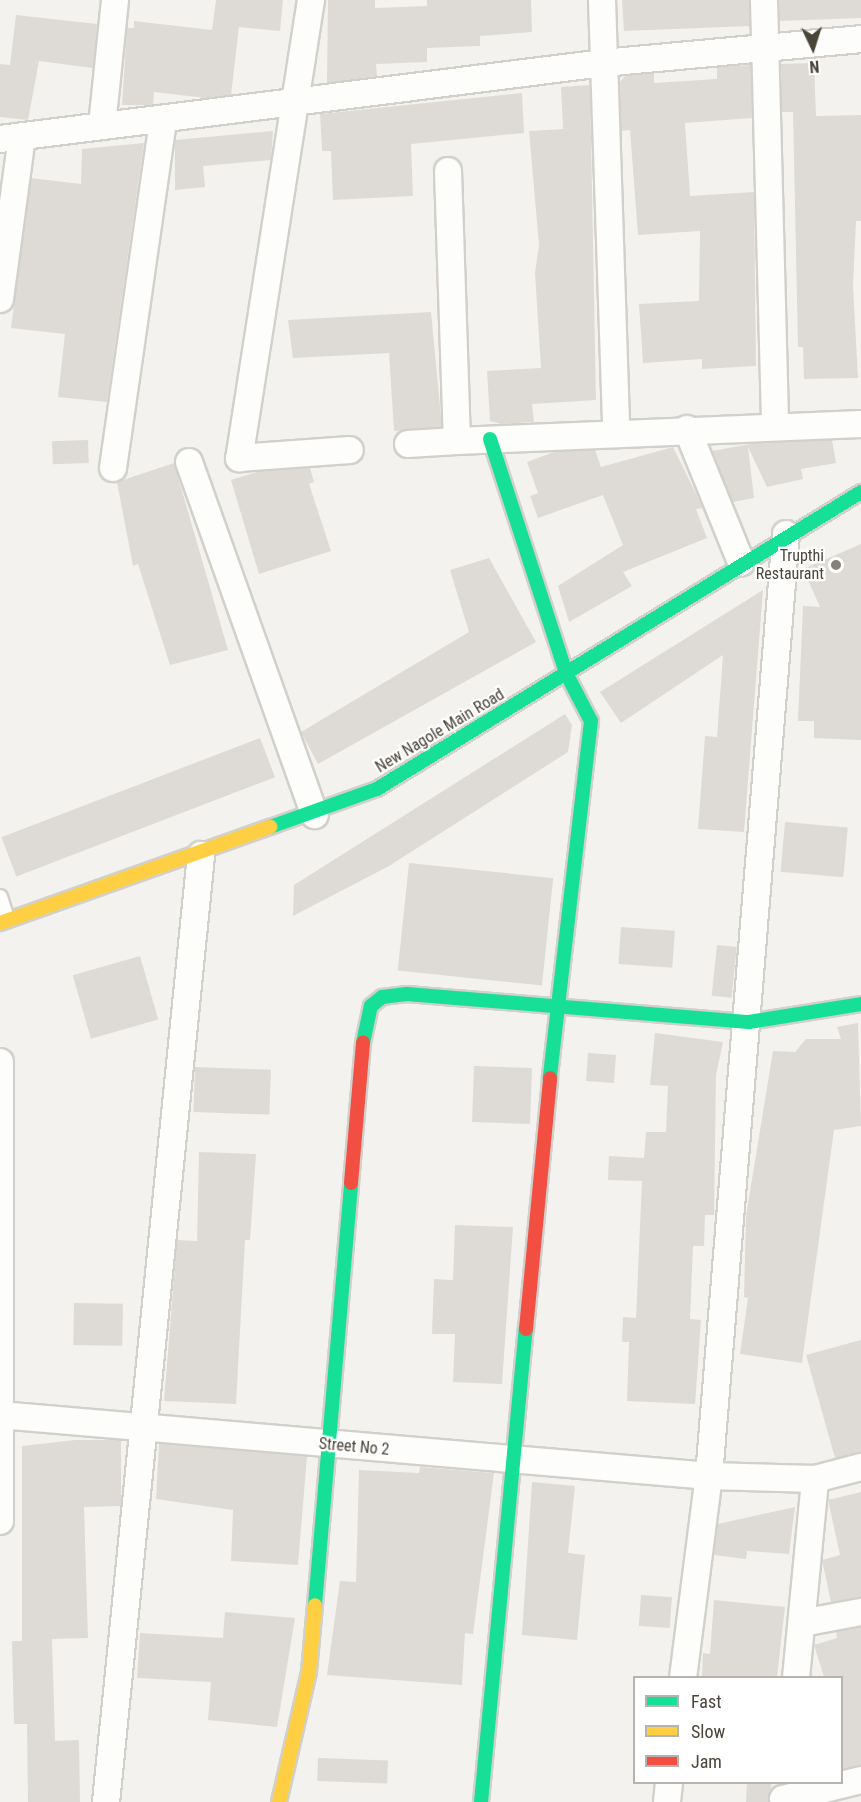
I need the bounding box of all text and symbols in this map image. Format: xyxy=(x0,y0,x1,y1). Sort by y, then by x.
north arrow xyxy=(783,18,843,78)
text: N xyxy=(809,57,820,76)
place label: Trupthi Restaurant xyxy=(756,546,824,584)
marker: Trupthi Restaurant xyxy=(829,558,843,572)
street label: New Nagole Main Road xyxy=(372,685,508,777)
street label: Street No 2 xyxy=(318,1434,390,1460)
legend xyxy=(633,1676,843,1784)
text: Fast xyxy=(691,1691,722,1712)
text: Slow xyxy=(691,1721,725,1742)
text: Jam xyxy=(691,1751,722,1772)

